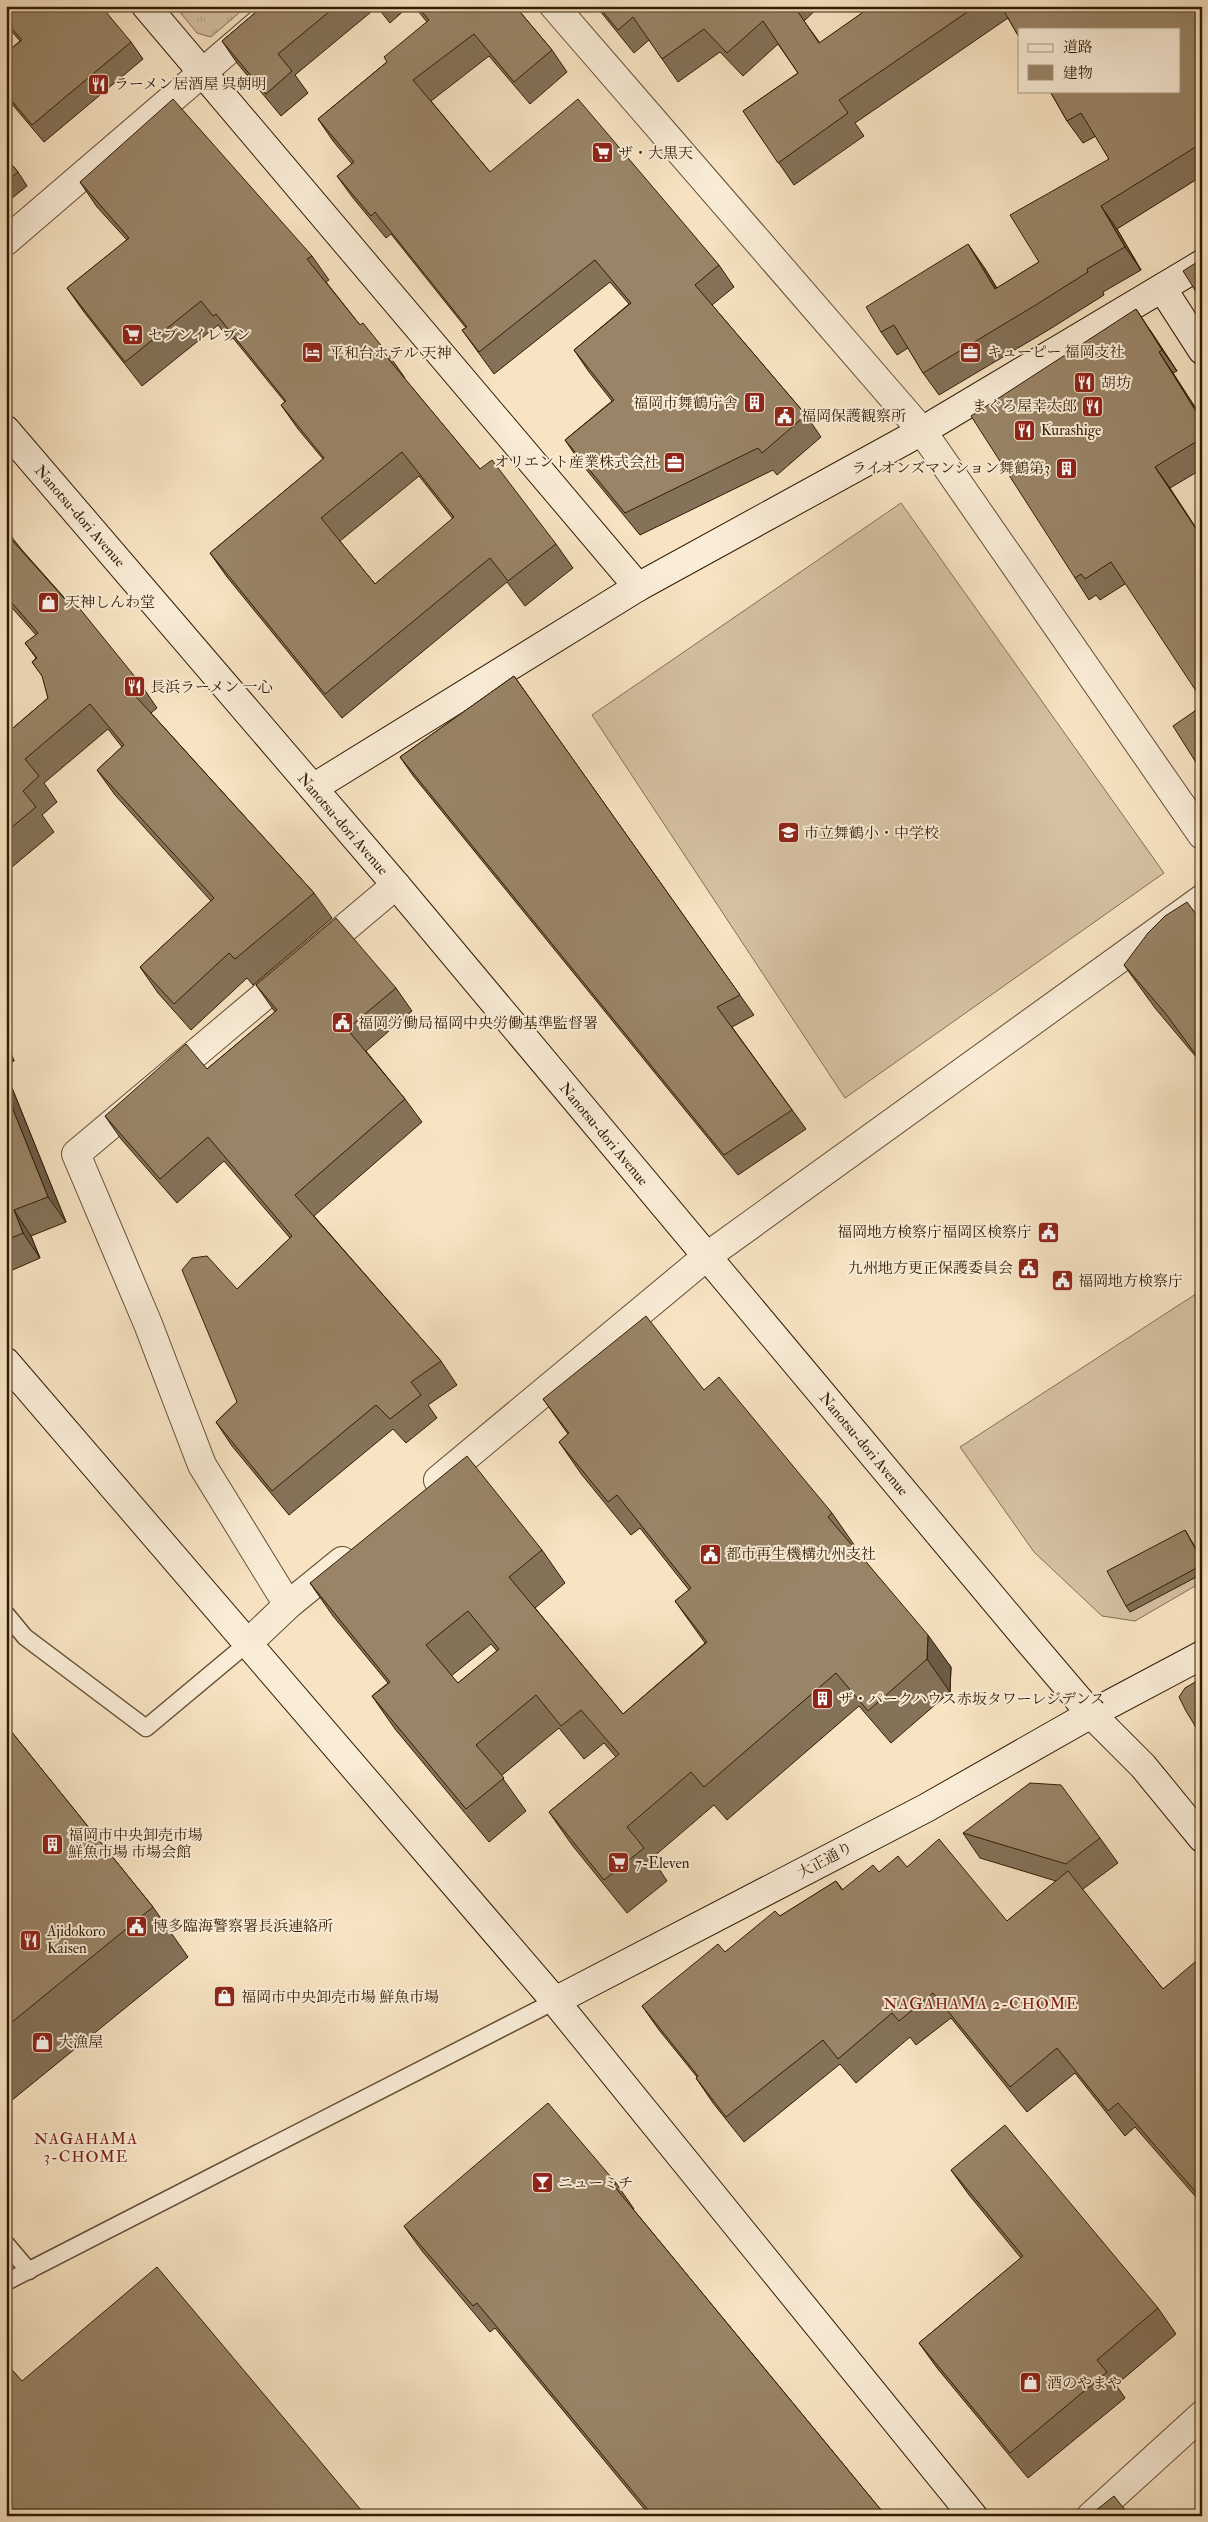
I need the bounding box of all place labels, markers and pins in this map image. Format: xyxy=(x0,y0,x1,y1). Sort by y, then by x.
restaurant icon: ラーメン居酒屋 呉朝明 xyxy=(86,72,110,96)
place label: ラーメン居酒屋 呉朝明 xyxy=(114,75,266,94)
supermarket icon: ザ・大黒天 xyxy=(590,141,614,165)
place label: ザ・大黒天 xyxy=(618,144,693,163)
supermarket icon: セブンイレブン xyxy=(120,323,144,347)
place label: セブンイレブン xyxy=(148,326,251,345)
office icon: キューピー 福岡支社 xyxy=(959,340,983,364)
hotel icon: 平和台ホテル 天神 xyxy=(301,341,325,365)
place label: キューピー 福岡支社 xyxy=(987,343,1125,362)
place label: 平和台ホテル 天神 xyxy=(329,344,451,363)
restaurant icon: 胡坊 xyxy=(1073,371,1097,395)
place label: 胡坊 xyxy=(1101,374,1131,393)
building icon: 福岡市舞鶴庁舎 xyxy=(742,391,766,415)
place label: 福岡市舞鶴庁舎 xyxy=(633,394,738,413)
restaurant icon: まぐろ屋幸太郎 xyxy=(1081,394,1105,418)
place label: まぐろ屋幸太郎 xyxy=(972,397,1077,416)
public building icon: 福岡保護観察所 xyxy=(773,404,797,428)
place label: 福岡保護観察所 xyxy=(801,407,906,426)
restaurant icon: Kurashige xyxy=(1013,418,1037,442)
place label: Kurashige xyxy=(1041,421,1101,440)
office icon: オリエント産業株式会社 xyxy=(663,450,687,474)
place label: オリエント産業株式会社 xyxy=(494,453,659,472)
building icon: ライオンズマンション舞鶴第3 xyxy=(1054,456,1078,480)
place label: ライオンズマンション舞鶴第3 xyxy=(852,459,1050,478)
shop icon: 天神しんわ堂 xyxy=(37,590,61,614)
place label: 天神しんわ堂 xyxy=(65,593,155,612)
restaurant icon: 長浜ラーメン 一心 xyxy=(122,675,146,699)
place label: 長浜ラーメン 一心 xyxy=(150,678,272,697)
school or university icon: 市立舞鶴小・中学校 xyxy=(776,821,800,845)
place label: 市立舞鶴小・中学校 xyxy=(804,824,939,843)
public building icon: 福岡労働局福岡中央労働基準監督署 xyxy=(330,1011,354,1035)
place label: 福岡労働局福岡中央労働基準監督署 xyxy=(358,1014,598,1033)
public building icon: 福岡地方検察庁福岡区検察庁 xyxy=(1036,1220,1060,1244)
place label: 福岡地方検察庁福岡区検察庁 xyxy=(837,1223,1032,1242)
public building icon: 九州地方更正保護委員会 xyxy=(1017,1256,1041,1280)
place label: 九州地方更正保護委員会 xyxy=(848,1259,1013,1278)
public building icon: 福岡地方検察庁 xyxy=(1050,1269,1074,1293)
place label: 福岡地方検察庁 xyxy=(1078,1272,1183,1291)
public building icon: 都市再生機構九州支社 xyxy=(698,1542,722,1566)
place label: 都市再生機構九州支社 xyxy=(726,1545,876,1564)
building icon: ザ・パークハウス赤坂タワーレジデンス xyxy=(810,1687,834,1711)
place label: ザ・パークハウス赤坂タワーレジデンス xyxy=(838,1690,1105,1709)
place label: 福岡市中央卸売市場 鮮魚市場 市場会館 xyxy=(68,1826,203,1862)
building icon: 福岡市中央卸売市場 鮮魚市場 市場会館 xyxy=(40,1832,64,1856)
supermarket icon: 7-Eleven xyxy=(607,1851,631,1875)
place label: 7-Eleven xyxy=(635,1854,690,1873)
public building icon: 博多臨海警察署長浜連絡所 xyxy=(125,1914,149,1938)
place label: 博多臨海警察署長浜連絡所 xyxy=(153,1917,333,1936)
place label: Ajidokoro Kaisen xyxy=(46,1922,105,1958)
restaurant icon: Ajidokoro Kaisen xyxy=(19,1928,43,1952)
shop icon: 福岡市中央卸売市場 鮮魚市場 xyxy=(213,1985,237,2009)
place label: 福岡市中央卸売市場 鮮魚市場 xyxy=(241,1988,439,2007)
shop icon: 大漁屋 xyxy=(30,2030,54,2054)
place label: 大漁屋 xyxy=(58,2033,103,2052)
bar icon: ニューミチ xyxy=(530,2171,554,2195)
place label: ニューミチ xyxy=(558,2174,633,2193)
shop icon: 酒のやまや xyxy=(1019,2371,1043,2395)
place label: 酒のやまや xyxy=(1047,2374,1122,2393)

